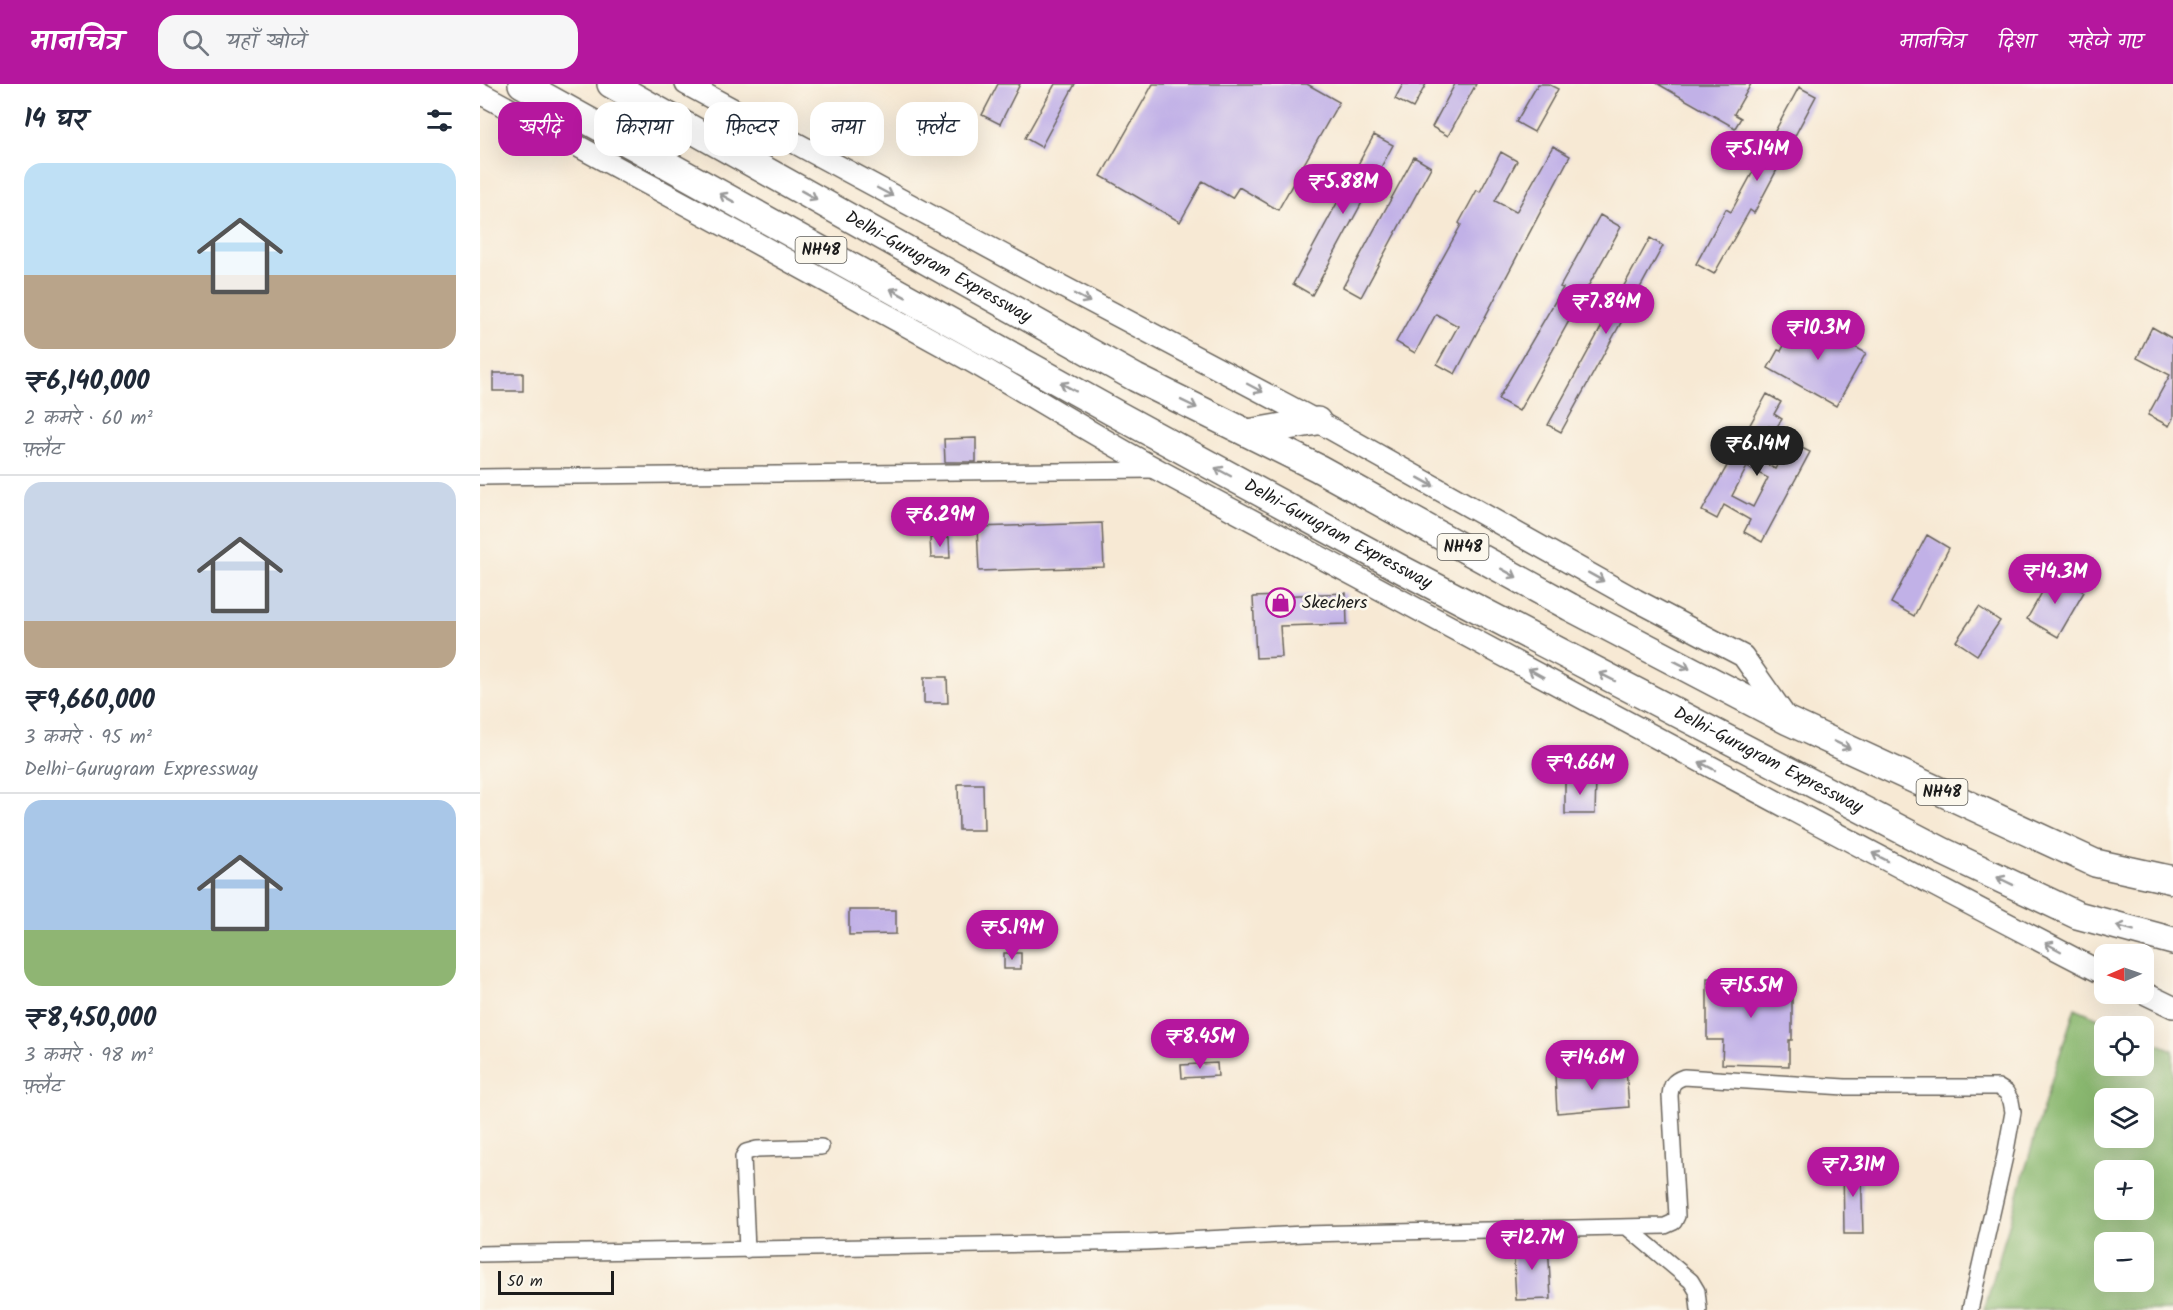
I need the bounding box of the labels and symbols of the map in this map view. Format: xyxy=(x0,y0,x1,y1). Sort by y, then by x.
pin: ₹5.14M xyxy=(1708,131,1806,182)
pin: ₹5.88M xyxy=(1294,164,1392,215)
one-way arrow xyxy=(876,186,893,198)
one-way arrow xyxy=(800,189,817,201)
one-way arrow xyxy=(719,192,737,203)
street label: Delhi-Gurugram Expressway xyxy=(839,203,1038,332)
road number: NH48 xyxy=(796,237,846,263)
pin: ₹7.84M xyxy=(1557,284,1655,335)
one-way arrow xyxy=(890,287,907,299)
one-way arrow xyxy=(1073,292,1091,304)
pin: ₹10.3M xyxy=(1769,310,1867,361)
one-way arrow xyxy=(1060,381,1077,393)
one-way arrow xyxy=(1246,382,1263,394)
one-way arrow xyxy=(1179,398,1197,410)
pin: ₹6.14M xyxy=(1708,426,1806,477)
one-way arrow xyxy=(1214,466,1232,477)
street label: Delhi-Gurugram Expressway xyxy=(1238,472,1438,597)
one-way arrow xyxy=(1417,476,1434,488)
pin: ₹6.29M xyxy=(891,497,989,548)
road number: NH48 xyxy=(1438,534,1488,560)
pin: ₹14.3M xyxy=(2006,554,2104,605)
one-way arrow xyxy=(1500,568,1518,579)
one-way arrow xyxy=(1587,572,1604,584)
shop icon: Skechers xyxy=(1265,587,1297,619)
place label: Skechers xyxy=(1302,589,1368,618)
one-way arrow xyxy=(1672,660,1690,671)
one-way arrow xyxy=(1528,667,1545,679)
one-way arrow xyxy=(1599,671,1617,682)
street label: Delhi-Gurugram Expressway xyxy=(1668,699,1869,822)
one-way arrow xyxy=(1832,740,1850,752)
pin: ₹9.66M xyxy=(1531,745,1629,796)
one-way arrow xyxy=(1699,759,1717,771)
road number: NH48 xyxy=(1916,779,1968,805)
one-way arrow xyxy=(1871,851,1889,862)
one-way arrow xyxy=(1997,875,2014,887)
pin: ₹5.19M xyxy=(963,910,1061,961)
one-way arrow xyxy=(2116,922,2135,934)
one-way arrow xyxy=(2045,941,2062,953)
north arrow xyxy=(2094,944,2154,1004)
pin: ₹15.5M xyxy=(1702,968,1800,1019)
pin: ₹8.45M xyxy=(1151,1019,1249,1070)
pin: ₹14.6M xyxy=(1543,1040,1641,1091)
pin: ₹7.31M xyxy=(1804,1147,1902,1198)
pin: ₹12.7M xyxy=(1483,1220,1581,1271)
scale bar xyxy=(498,1268,614,1296)

